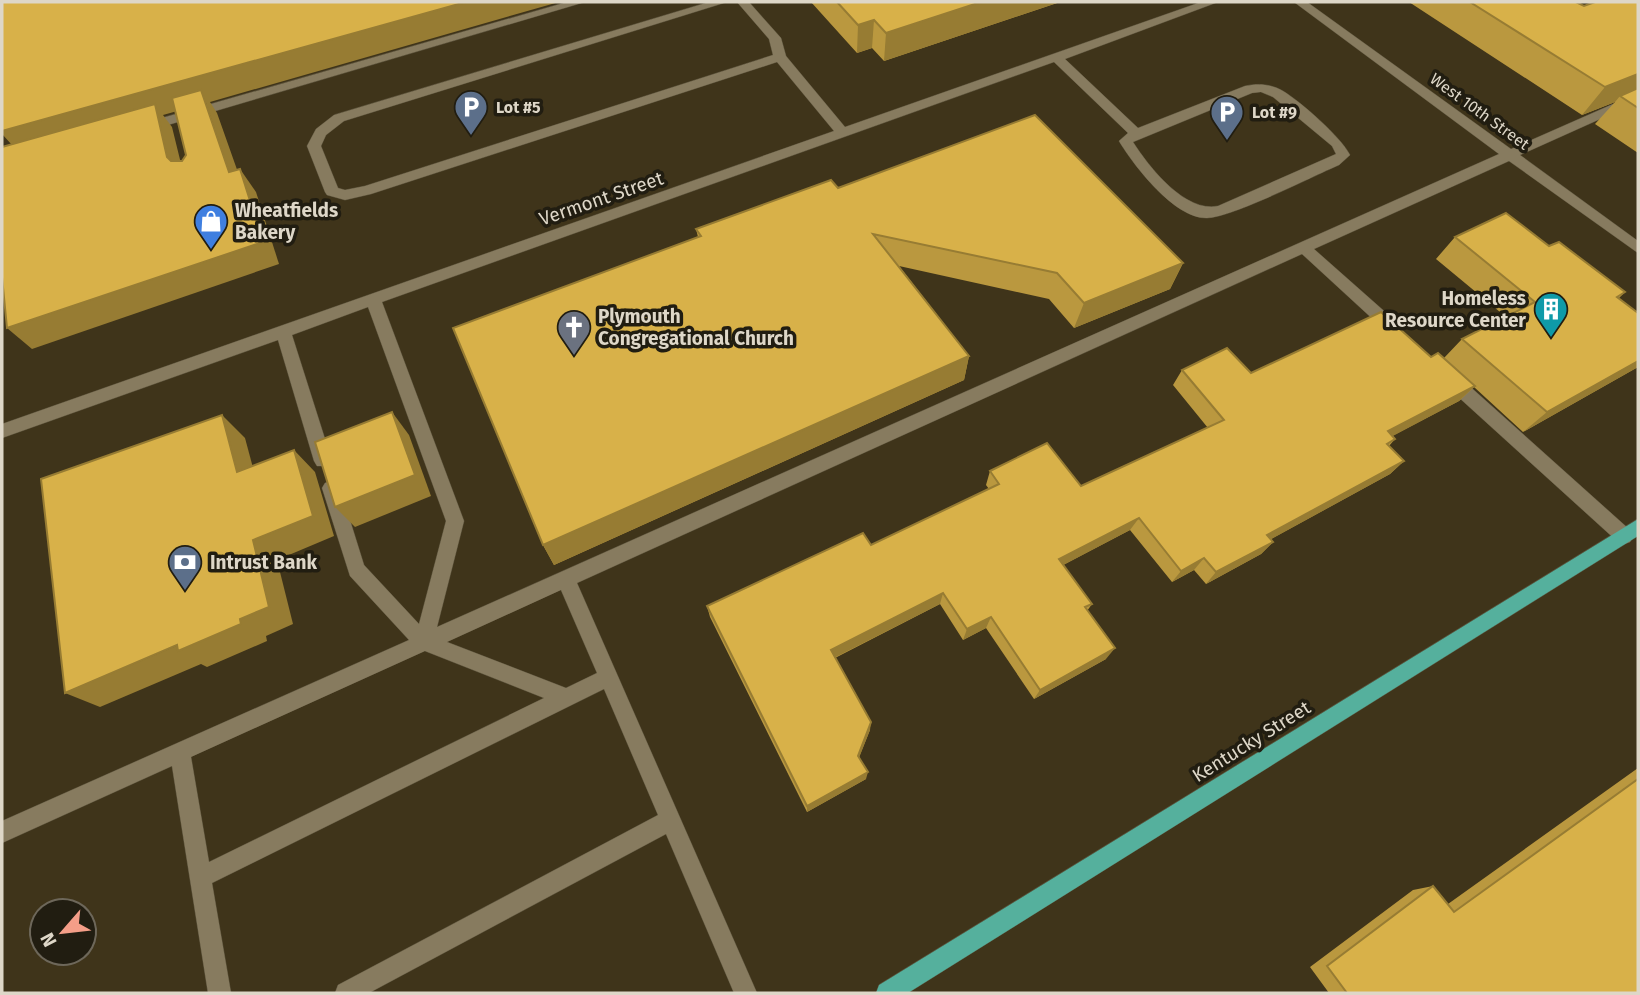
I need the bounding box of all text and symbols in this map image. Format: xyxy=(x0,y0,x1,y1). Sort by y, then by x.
street label: West 10th Street xyxy=(1426,69,1533,154)
parking icon: Lot #5 xyxy=(452,88,490,137)
parking icon: Lot #9 xyxy=(1208,93,1246,142)
place label: Lot #5 xyxy=(496,98,541,117)
place label: Lot #9 xyxy=(1252,103,1297,122)
street label: Vermont Street xyxy=(536,166,666,230)
place label: Wheatfields Bakery xyxy=(235,199,338,244)
shop icon: Wheatfields Bakery xyxy=(192,202,230,251)
place label: Homeless Resource Center xyxy=(1385,287,1526,332)
building icon: Homeless Resource Center xyxy=(1532,290,1570,339)
place label: Plymouth Congregational Church xyxy=(598,305,794,350)
church icon: Plymouth Congregational Church xyxy=(555,308,593,357)
bank icon: Intrust Bank xyxy=(166,543,204,592)
place label: Intrust Bank xyxy=(210,551,317,574)
street label: Kentucky Street xyxy=(1188,696,1315,787)
north arrow xyxy=(28,897,98,967)
text: N xyxy=(35,929,62,951)

